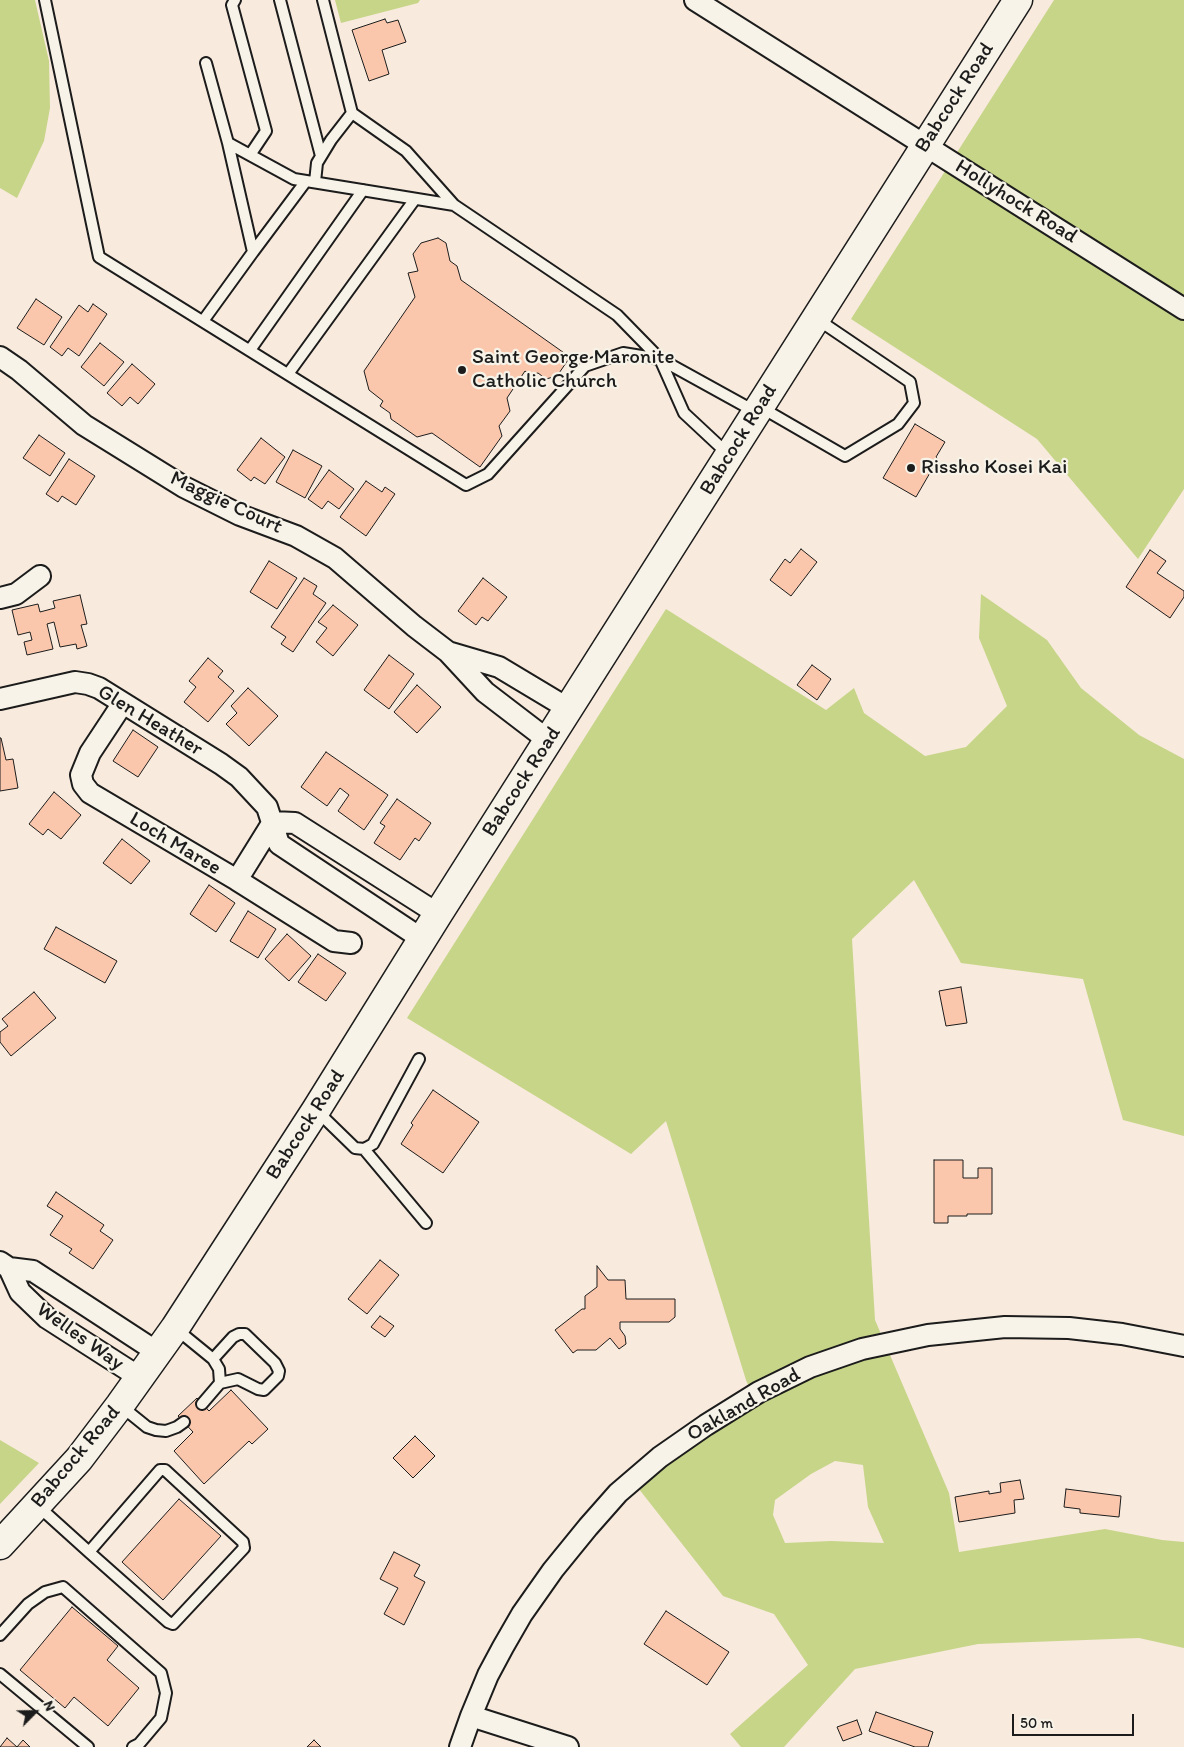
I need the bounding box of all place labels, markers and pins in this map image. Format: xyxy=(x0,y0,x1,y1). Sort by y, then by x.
place label: Saint George Maronite Catholic Church xyxy=(472,345,674,395)
marker: Saint George Maronite Catholic Church xyxy=(456,364,468,376)
place label: Rissho Kosei Kai xyxy=(921,455,1067,481)
marker: Rissho Kosei Kai xyxy=(905,462,917,474)

